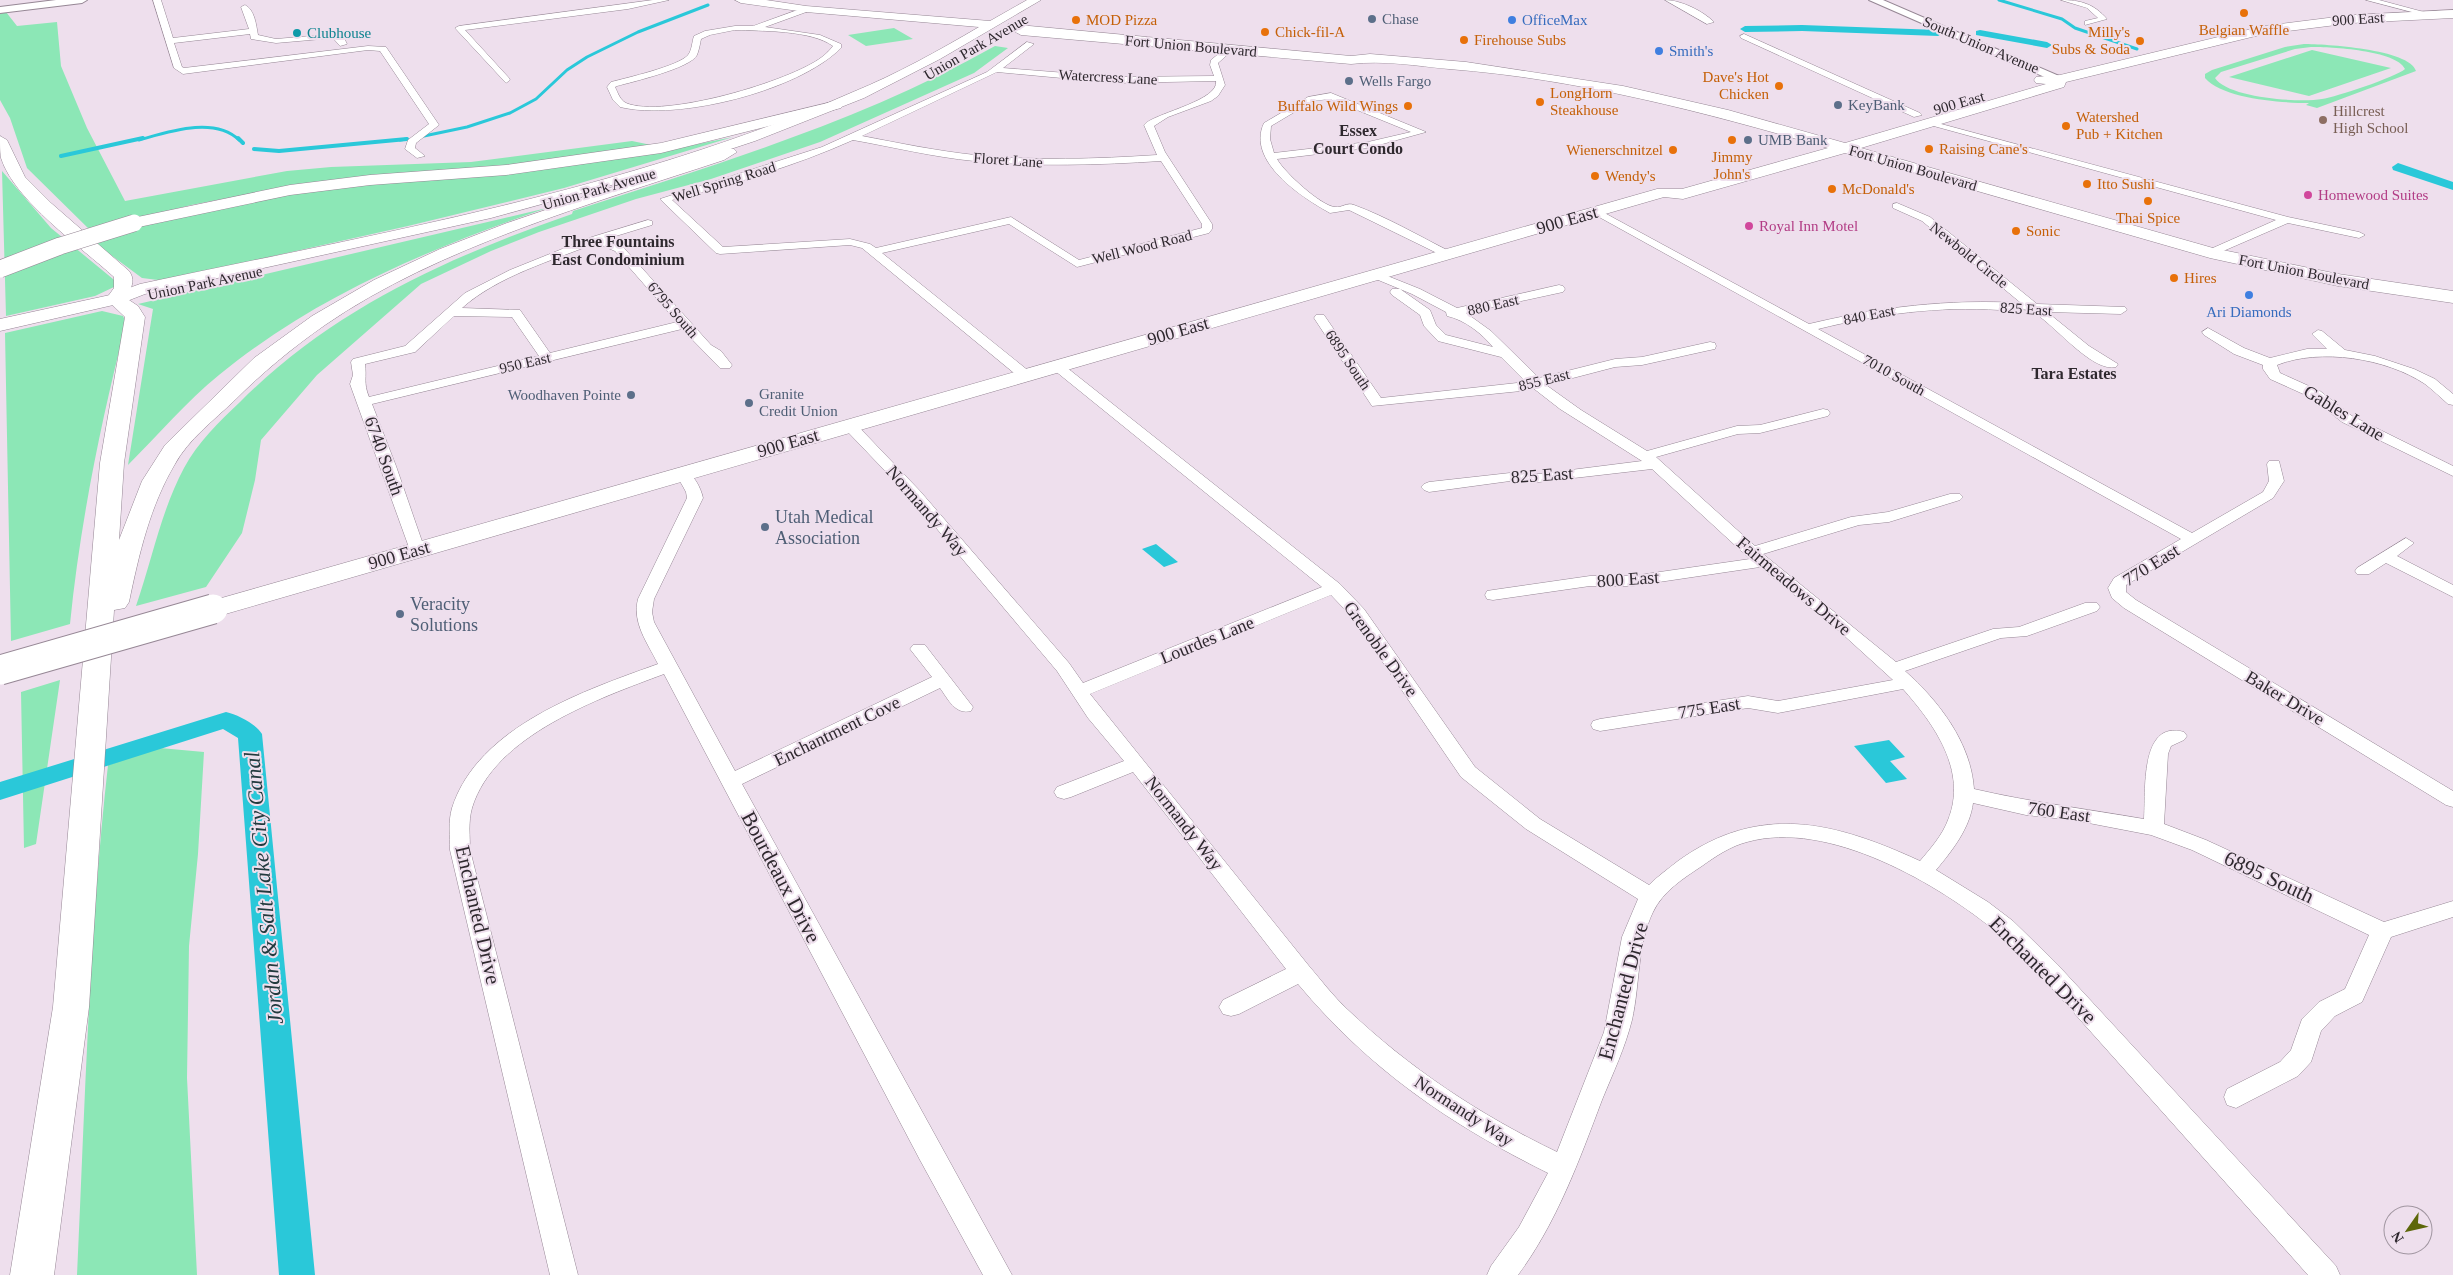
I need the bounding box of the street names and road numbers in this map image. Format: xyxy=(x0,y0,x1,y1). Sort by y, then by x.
street label: 900 East xyxy=(2331,9,2385,29)
street label: Union Park Avenue xyxy=(921,11,1031,83)
street label: South Union Avenue xyxy=(1920,13,2042,77)
street label: Fort Union Boulevard xyxy=(1124,32,1258,60)
street label: Watercress Lane xyxy=(1058,66,1158,88)
street label: 900 East xyxy=(1932,88,1987,118)
street label: Fort Union Boulevard xyxy=(1847,142,1979,194)
street label: Floret Lane xyxy=(973,150,1044,170)
street label: Well Spring Road xyxy=(670,159,778,205)
street label: Union Park Avenue xyxy=(540,165,658,213)
street label: 900 East xyxy=(1534,202,1600,238)
street label: Newbold Circle xyxy=(1927,219,2011,291)
street label: Well Wood Road xyxy=(1090,227,1194,267)
street label: Fort Union Boulevard xyxy=(2237,252,2371,293)
street label: Union Park Avenue xyxy=(146,263,264,303)
street label: 6795 South xyxy=(644,279,702,342)
street label: 880 East xyxy=(1466,291,1521,319)
street label: 825 East xyxy=(1999,299,2053,319)
street label: 840 East xyxy=(1842,302,1897,328)
street label: 900 East xyxy=(1145,313,1211,349)
street label: 6895 South xyxy=(1322,327,1374,393)
street label: 950 East xyxy=(498,349,553,377)
street label: 7010 South xyxy=(1860,351,1928,399)
street label: 855 East xyxy=(1517,366,1572,394)
street label: Gables Lane xyxy=(2300,381,2388,445)
street label: 6740 South xyxy=(360,414,408,498)
street label: 900 East xyxy=(755,425,821,461)
street label: Normandy Way xyxy=(882,462,972,560)
street label: 825 East xyxy=(1510,463,1574,487)
street label: Fairmeadows Drive xyxy=(1733,533,1855,639)
street label: 900 East xyxy=(366,537,432,573)
street label: 770 East xyxy=(2119,540,2183,590)
street label: 800 East xyxy=(1596,567,1660,591)
street label: Grenoble Drive xyxy=(1340,598,1422,700)
street label: Lourdes Lane xyxy=(1157,612,1257,668)
street label: Baker Drive xyxy=(2242,667,2328,729)
street label: Enchantment Cove xyxy=(771,692,903,770)
street label: 775 East xyxy=(1677,693,1741,723)
street label: Normandy Way xyxy=(1141,772,1227,874)
street label: 760 East xyxy=(2027,798,2091,826)
street label: Bourdeaux Drive xyxy=(736,807,826,947)
street label: Enchanted Drive xyxy=(450,843,506,987)
street label: 6895 South xyxy=(2220,846,2318,908)
street label: Enchanted Drive xyxy=(1984,911,2102,1029)
street label: Enchanted Drive xyxy=(1593,919,1653,1063)
street label: Normandy Way xyxy=(1411,1072,1517,1150)

